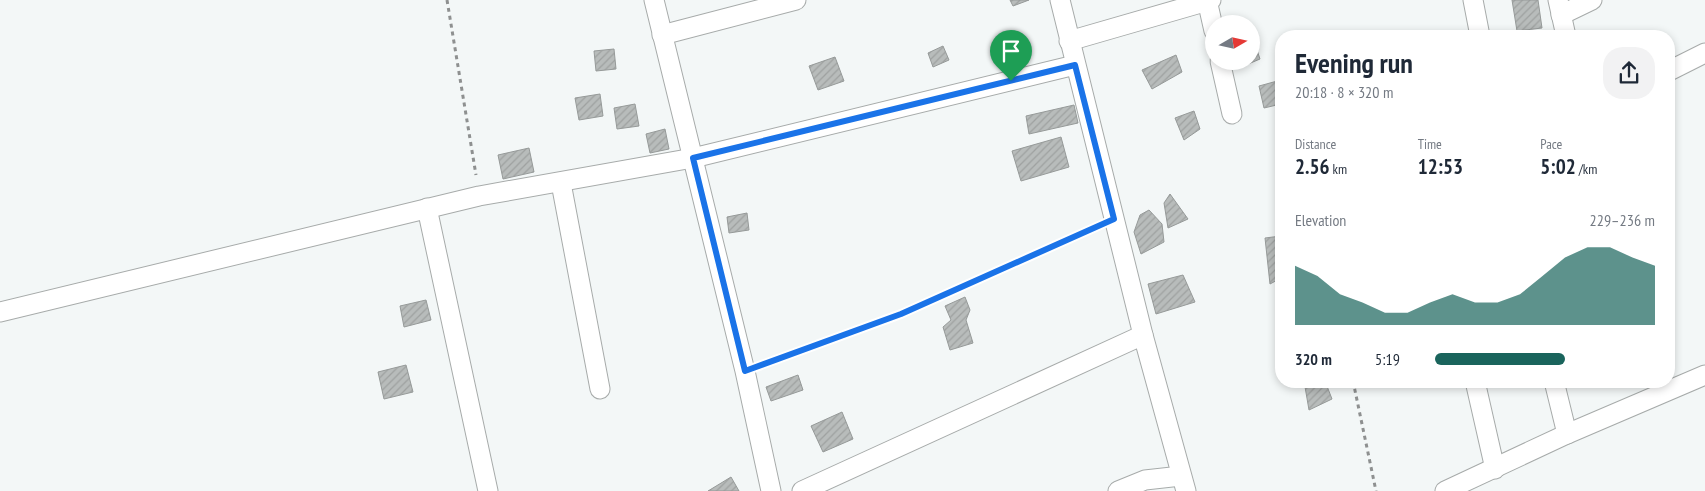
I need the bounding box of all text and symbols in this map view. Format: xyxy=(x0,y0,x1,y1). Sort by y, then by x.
north arrow xyxy=(1205,15,1260,70)
map controls xyxy=(1205,15,1260,70)
pin xyxy=(990,30,1032,81)
icon: arrive xyxy=(997,37,1025,65)
text: Evening run xyxy=(1295,44,1413,81)
button: share xyxy=(1603,47,1655,99)
text: 20:18 · 8 × 320 m xyxy=(1295,82,1393,102)
text: Distance xyxy=(1295,135,1336,153)
text: Time xyxy=(1418,135,1442,153)
text: Pace xyxy=(1540,135,1562,153)
text: 2.56 xyxy=(1295,153,1330,180)
text: 12:53 xyxy=(1418,153,1463,180)
text: 5:02 xyxy=(1540,153,1576,180)
text: km xyxy=(1330,160,1347,178)
text: /km xyxy=(1576,160,1597,178)
text: Elevation xyxy=(1295,210,1346,230)
text: 229–236 m xyxy=(1590,210,1655,230)
text: 320 m xyxy=(1295,349,1332,369)
text: 5:19 xyxy=(1375,349,1400,369)

